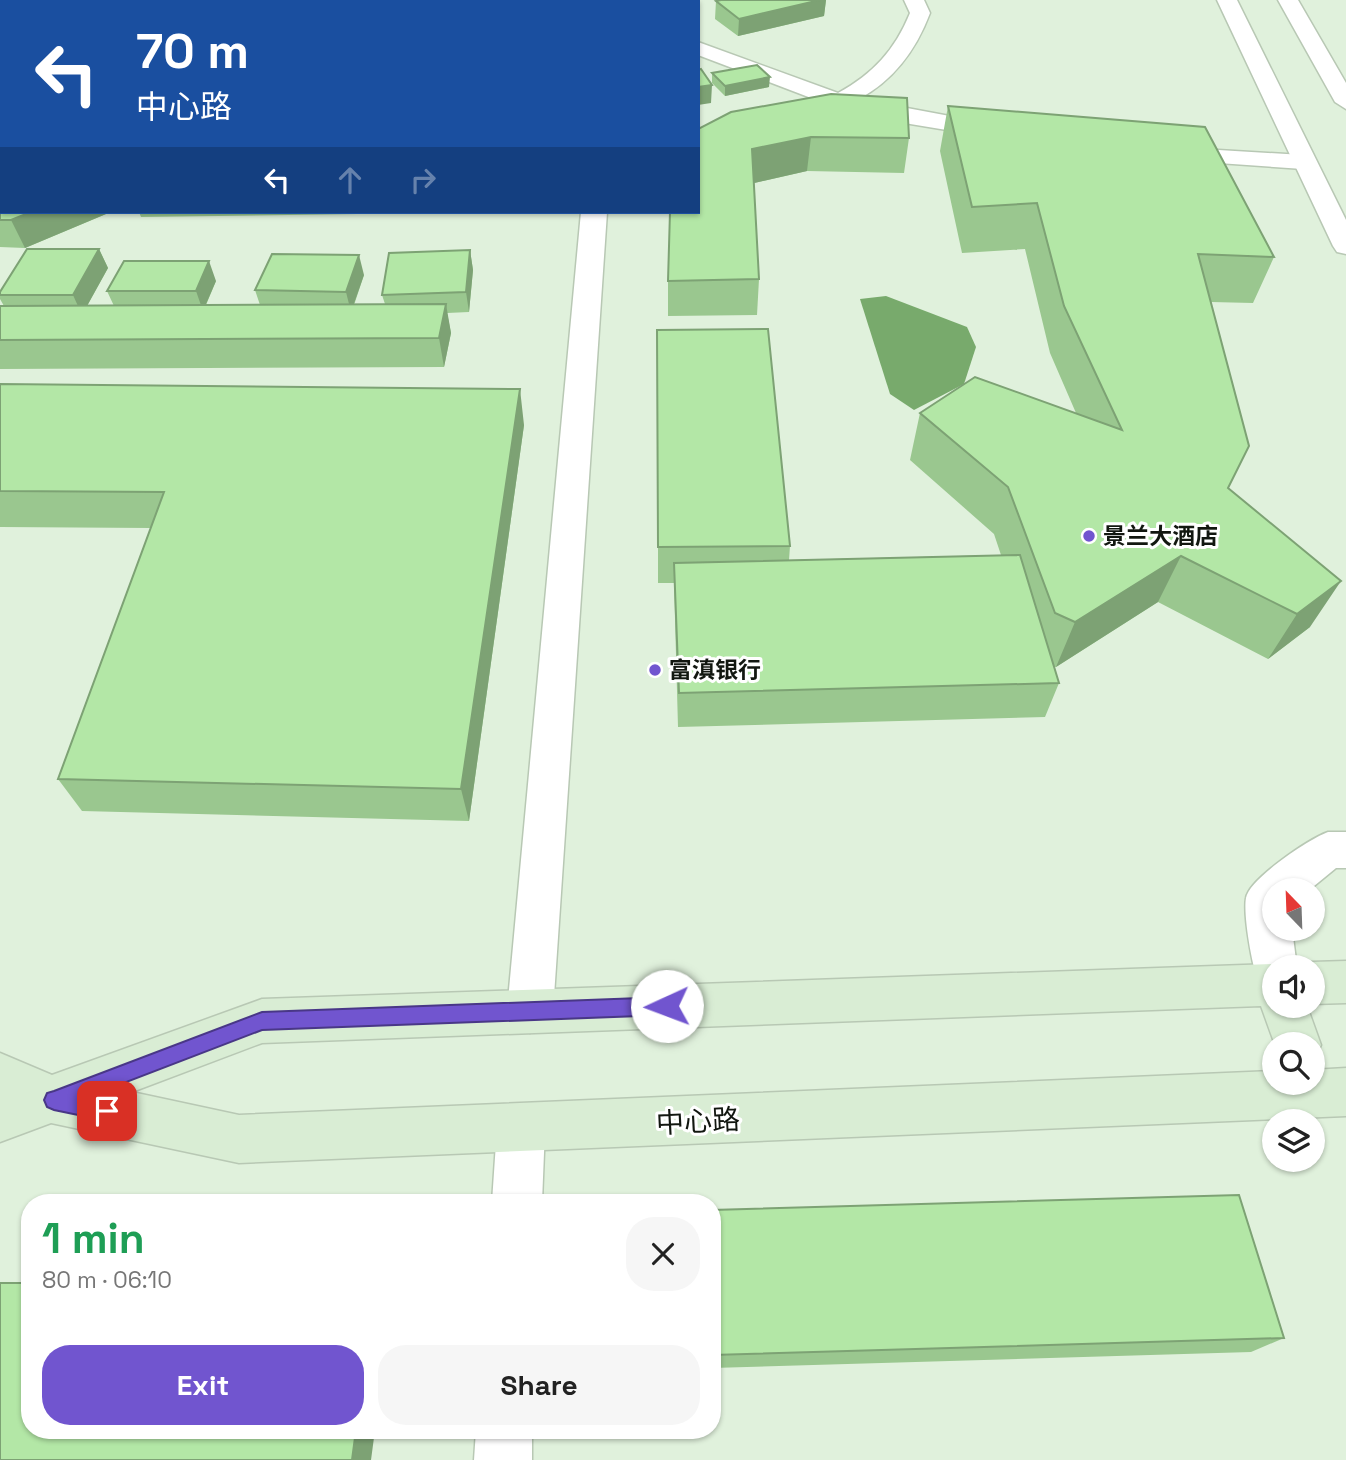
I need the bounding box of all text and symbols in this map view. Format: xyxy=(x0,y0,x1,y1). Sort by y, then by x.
text: 70 m xyxy=(136,20,249,82)
icon: left xyxy=(21,28,112,119)
text: 中心路 xyxy=(136,87,232,127)
icon: left xyxy=(258,161,296,199)
icon: ahead xyxy=(331,161,369,199)
icon: right xyxy=(404,161,442,199)
place label: 景兰大酒店 xyxy=(1103,521,1218,551)
marker: 景兰大酒店 xyxy=(1081,528,1097,544)
place label: 富滇银行 xyxy=(669,655,761,685)
marker: 富滇银行 xyxy=(647,662,663,678)
north arrow xyxy=(1262,878,1325,942)
map controls xyxy=(1262,878,1325,1172)
button: sound xyxy=(1262,955,1325,1018)
position arrow xyxy=(630,969,704,1043)
button: search xyxy=(1262,1032,1325,1095)
pin xyxy=(77,1081,137,1141)
icon: arrive xyxy=(88,1092,126,1130)
street label: 中心路 xyxy=(655,1101,741,1141)
button: layers xyxy=(1262,1109,1325,1172)
text: 1 min xyxy=(42,1212,145,1265)
button: close xyxy=(626,1217,700,1291)
text: 80 m · 06:10 xyxy=(42,1265,172,1295)
button: Exit xyxy=(42,1345,364,1425)
button: Share xyxy=(378,1345,700,1425)

